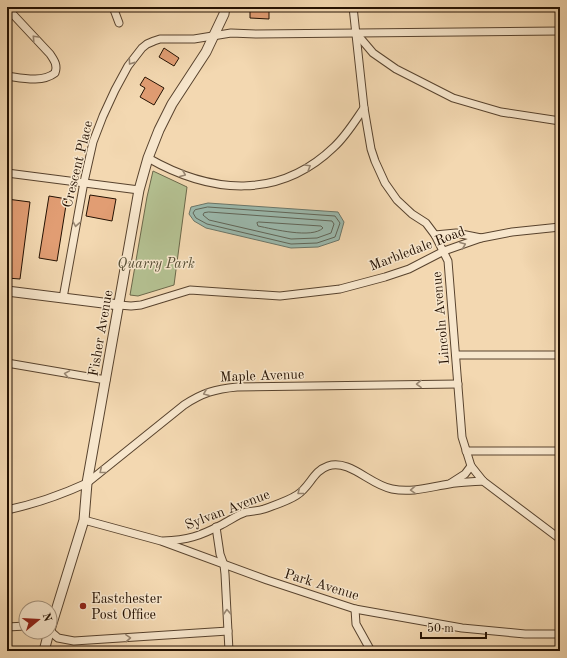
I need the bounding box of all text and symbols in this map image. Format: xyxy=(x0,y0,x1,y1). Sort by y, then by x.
one-way arrow xyxy=(32,35,40,43)
one-way arrow xyxy=(129,58,136,65)
street label: Crescent Place xyxy=(60,119,96,209)
one-way arrow xyxy=(304,164,311,171)
one-way arrow xyxy=(179,169,187,177)
one-way arrow xyxy=(72,221,81,227)
street label: Marbledale Road xyxy=(368,224,467,274)
one-way arrow xyxy=(459,242,466,250)
park label: Quarry Park xyxy=(117,257,195,272)
street label: Lincoln Avenue xyxy=(430,271,452,365)
street label: Fisher Avenue xyxy=(86,289,115,377)
street label: Maple Avenue xyxy=(220,368,305,384)
one-way arrow xyxy=(64,370,71,378)
one-way arrow xyxy=(416,380,422,389)
one-way arrow xyxy=(202,388,209,396)
one-way arrow xyxy=(100,466,107,473)
one-way arrow xyxy=(410,486,416,495)
street label: Sylvan Avenue xyxy=(183,487,272,533)
one-way arrow xyxy=(298,487,305,494)
street label: Park Avenue xyxy=(283,567,361,603)
place label: Eastchester Post Office xyxy=(91,592,162,622)
north arrow xyxy=(18,600,58,640)
marker: Eastchester Post Office xyxy=(78,601,88,611)
one-way arrow xyxy=(222,609,231,615)
text: N xyxy=(40,612,53,624)
scale bar xyxy=(421,614,486,640)
text: 50 m xyxy=(427,622,454,635)
one-way arrow xyxy=(125,633,131,642)

